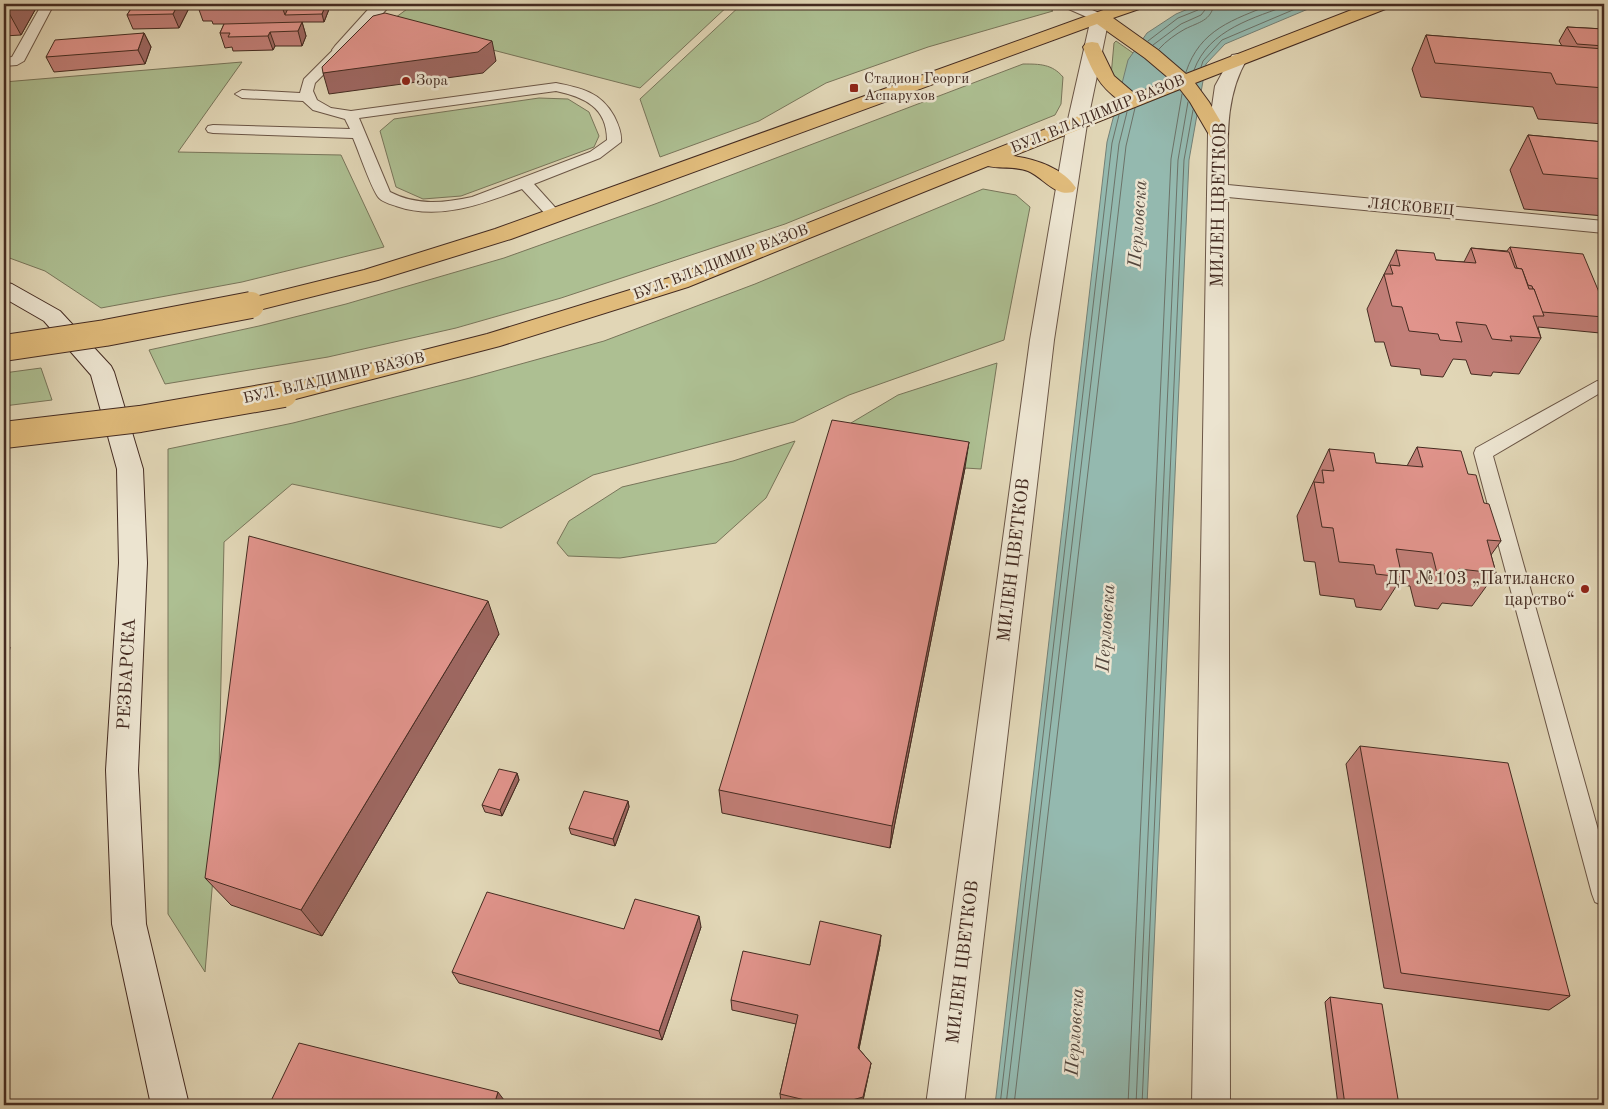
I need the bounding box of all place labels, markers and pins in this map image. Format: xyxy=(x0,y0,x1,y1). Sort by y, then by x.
place label: Стадион Георги Аспарухов xyxy=(864,72,969,104)
place label: Зора xyxy=(416,74,449,89)
marker: Зора xyxy=(400,75,412,87)
marker: Стадион Георги Аспарухов xyxy=(848,82,860,94)
place label: ДГ №103 „Патиланско царство“ xyxy=(1386,570,1575,609)
marker: ДГ №103 „Патиланско царство“ xyxy=(1579,583,1591,595)

